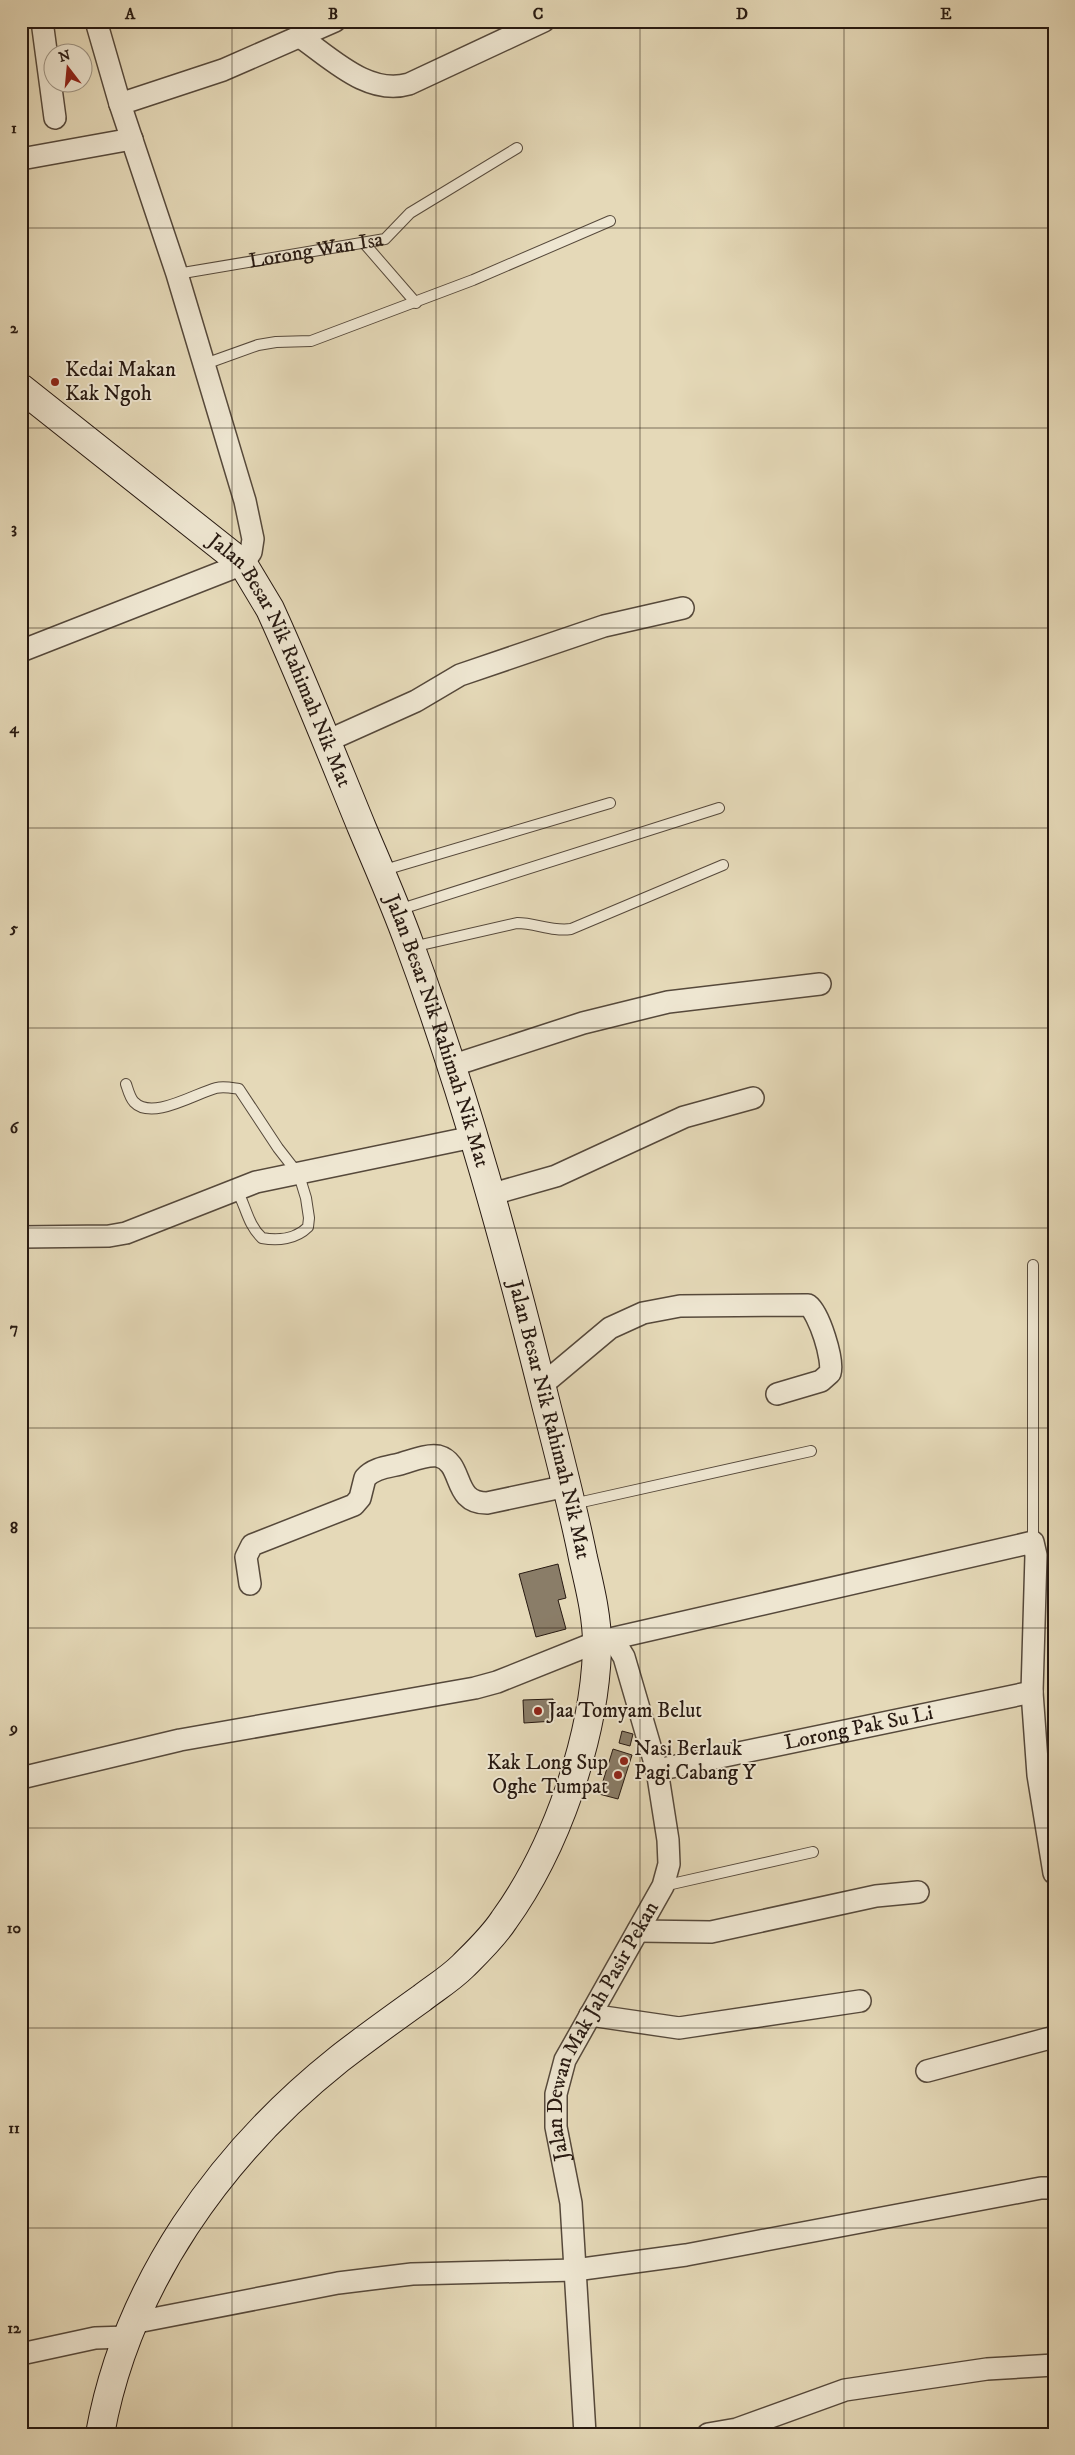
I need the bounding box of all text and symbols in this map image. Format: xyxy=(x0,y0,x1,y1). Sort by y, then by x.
text: A xyxy=(124,4,136,24)
text: B xyxy=(328,4,338,24)
text: C xyxy=(533,4,543,24)
text: D xyxy=(736,4,748,24)
text: E xyxy=(940,4,952,24)
north arrow xyxy=(42,42,92,92)
text: N xyxy=(57,46,73,67)
text: 1 xyxy=(11,118,17,138)
street label: Lorong Wan Isa xyxy=(247,226,385,275)
text: 2 xyxy=(10,318,19,338)
place label: Kedai Makan Kak Ngoh xyxy=(65,357,176,407)
marker: Kedai Makan Kak Ngoh xyxy=(49,376,61,388)
text: 3 xyxy=(11,518,17,538)
street label: Jalan Besar Nik Rahimah Nik Mat xyxy=(201,527,357,791)
text: 4 xyxy=(8,718,19,738)
street label: Jalan Besar Nik Rahimah Nik Mat xyxy=(378,889,495,1171)
text: 5 xyxy=(9,918,18,938)
text: 6 xyxy=(10,1118,20,1138)
street label: Jalan Besar Nik Rahimah Nik Mat xyxy=(501,1276,596,1562)
text: 7 xyxy=(10,1318,18,1338)
text: 8 xyxy=(10,1518,18,1538)
place label: Jaa Tomyam Belut xyxy=(546,1698,702,1724)
street label: Lorong Pak Su Li xyxy=(782,1700,935,1756)
marker: Jaa Tomyam Belut xyxy=(532,1705,544,1717)
text: 9 xyxy=(9,1718,18,1738)
place label: Nasi Berlauk Pagi Cabang Y xyxy=(634,1736,757,1786)
place label: Kak Long Sup Oghe Tumpat xyxy=(487,1750,608,1800)
marker: Nasi Berlauk Pagi Cabang Y xyxy=(618,1755,630,1767)
marker: Kak Long Sup Oghe Tumpat xyxy=(612,1769,624,1781)
street label: Jalan Dewan Mak Jah Pasir Pekan xyxy=(542,1897,665,2165)
text: 10 xyxy=(7,1918,22,1938)
text: 11 xyxy=(8,2118,20,2138)
text: 12 xyxy=(7,2318,22,2338)

